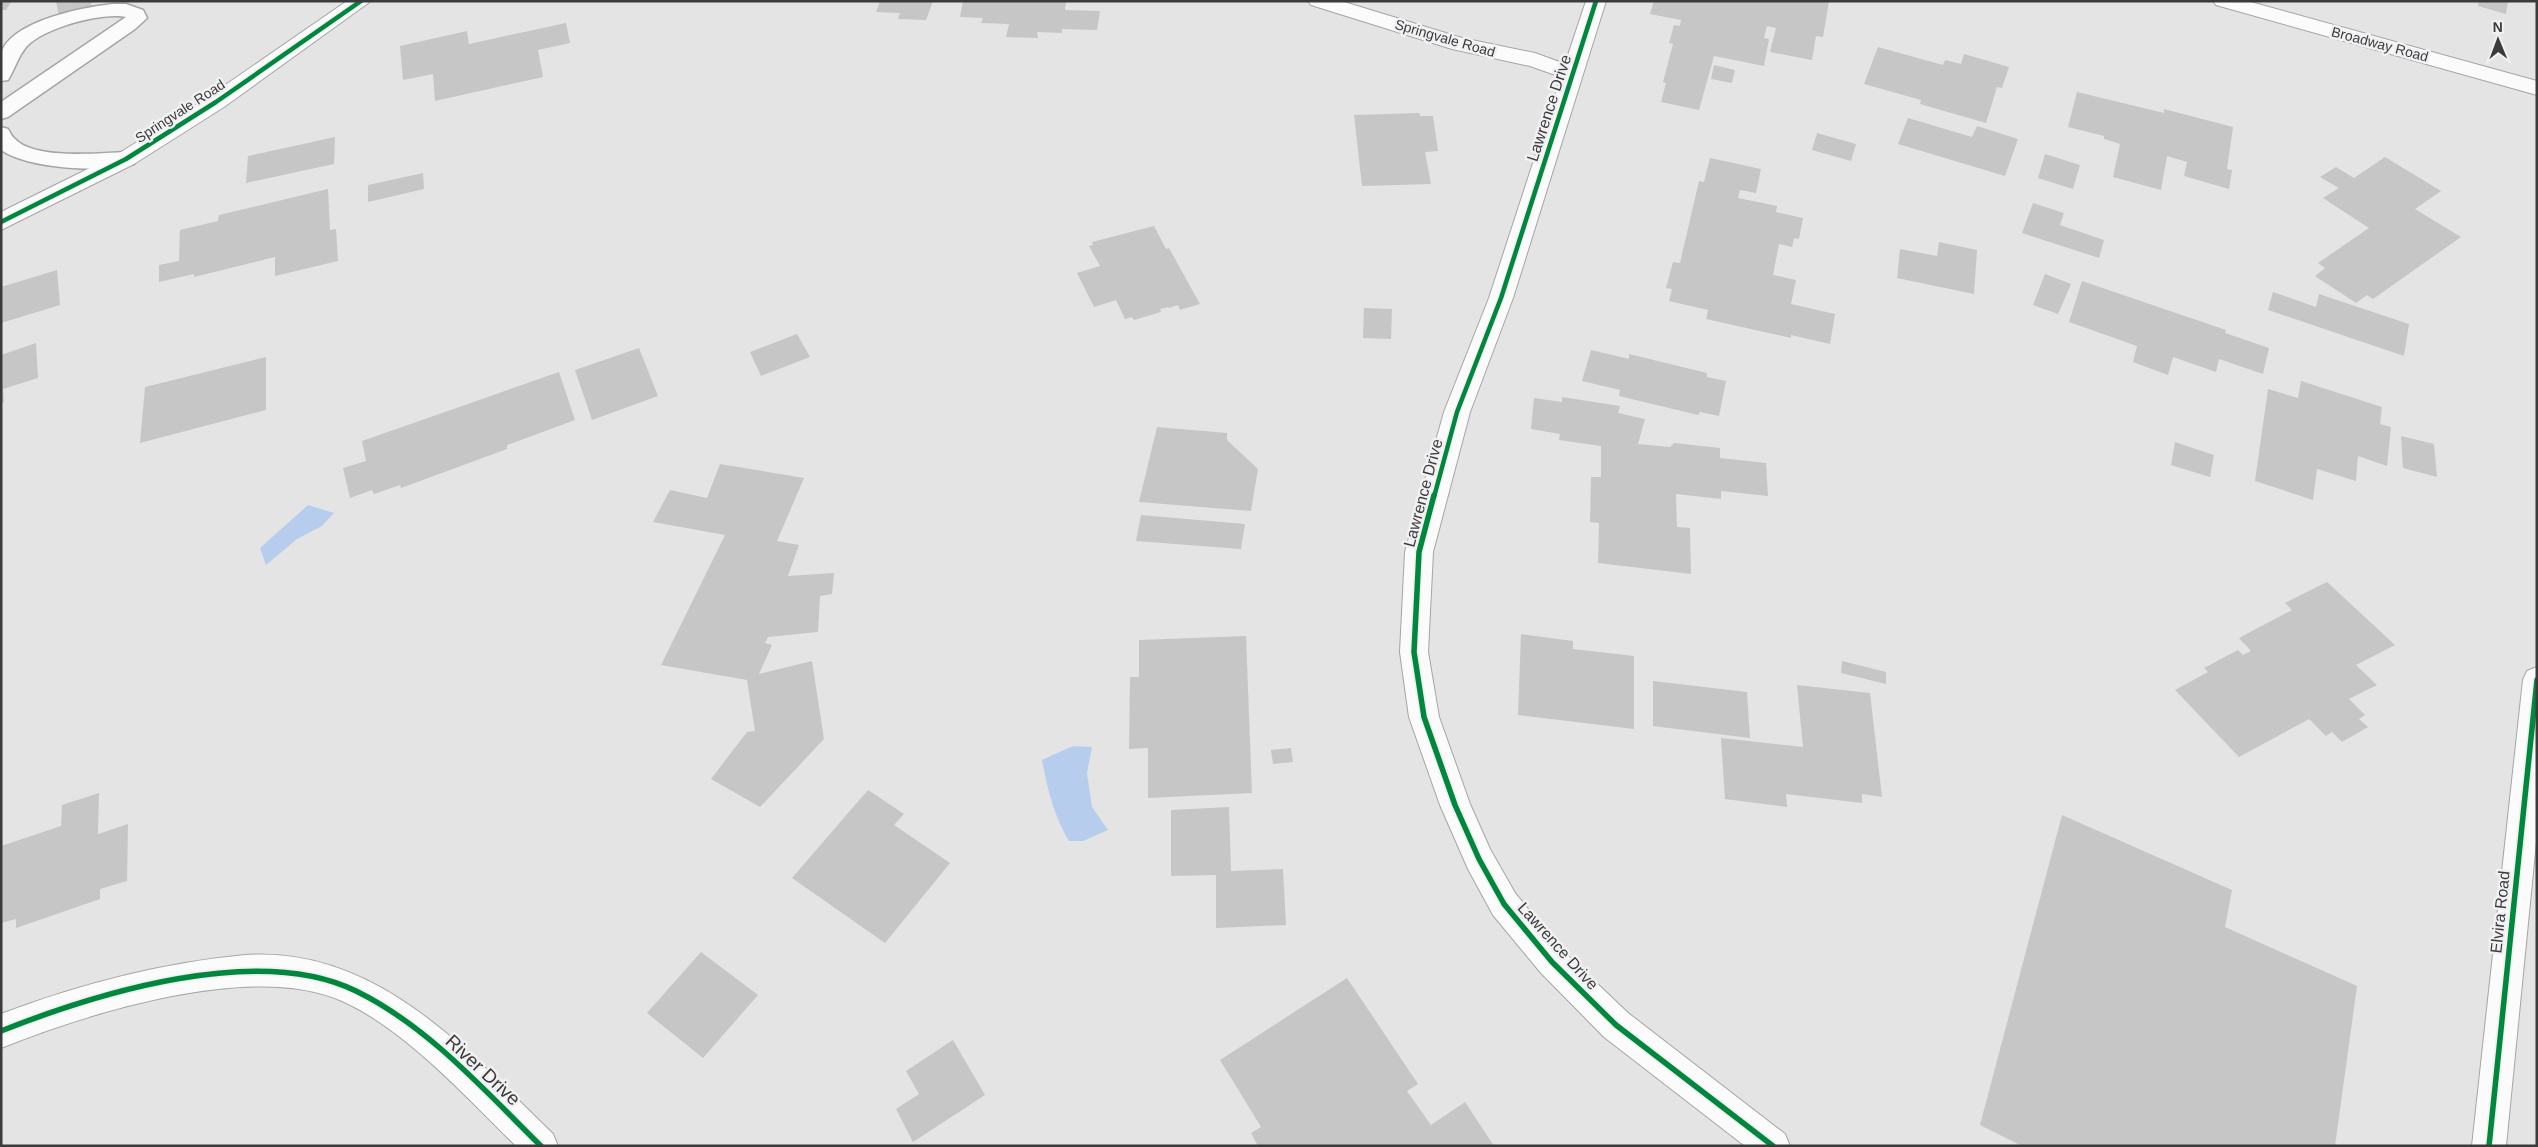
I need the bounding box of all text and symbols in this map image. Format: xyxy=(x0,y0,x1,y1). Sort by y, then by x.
north arrow xyxy=(2473,15,2523,65)
street label: Springvale Road xyxy=(1393,16,1497,60)
text: N xyxy=(2493,19,2503,35)
street label: Broadway Road xyxy=(2330,23,2430,65)
street label: Lawrence Drive xyxy=(1524,52,1574,163)
street label: Springvale Road xyxy=(132,76,228,146)
street label: Lawrence Drive xyxy=(1400,437,1446,549)
street label: Elvira Road xyxy=(2487,870,2513,954)
street label: Lawrence Drive xyxy=(1514,899,1602,993)
street label: River Drive xyxy=(441,1030,525,1110)

